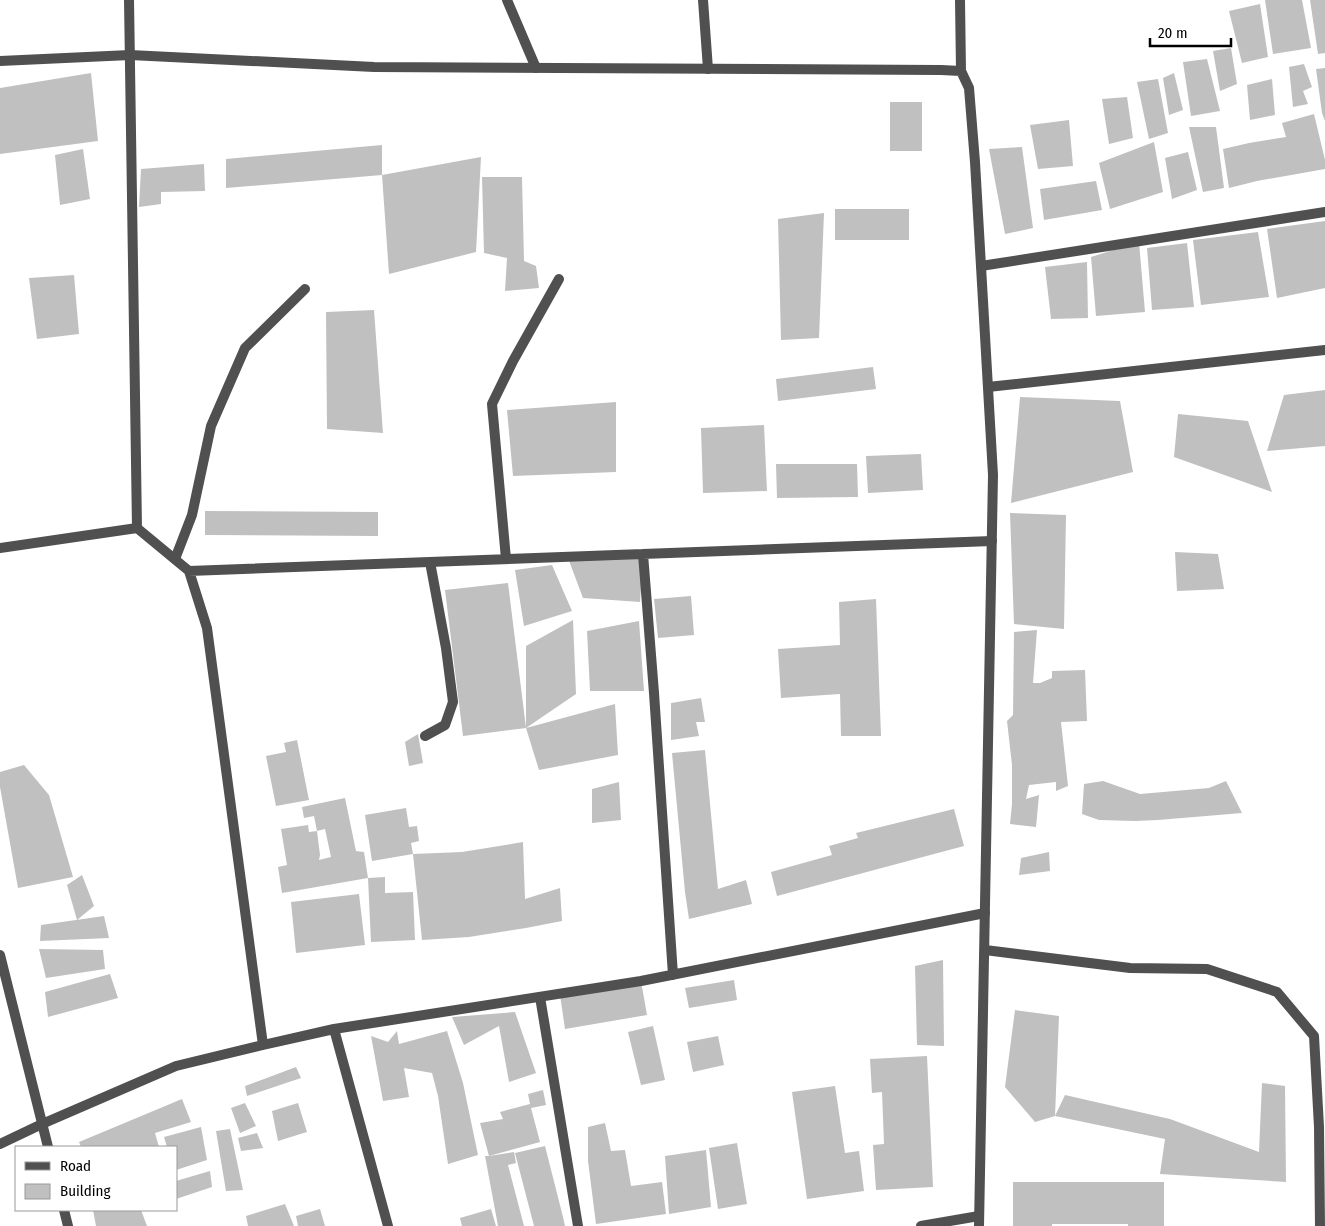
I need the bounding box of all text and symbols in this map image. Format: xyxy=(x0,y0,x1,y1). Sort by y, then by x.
scale bar xyxy=(1150,15,1231,47)
text: 20 m xyxy=(1158,24,1188,42)
legend xyxy=(15,1146,178,1211)
text: Road xyxy=(60,1157,91,1175)
text: Building xyxy=(60,1182,111,1200)

